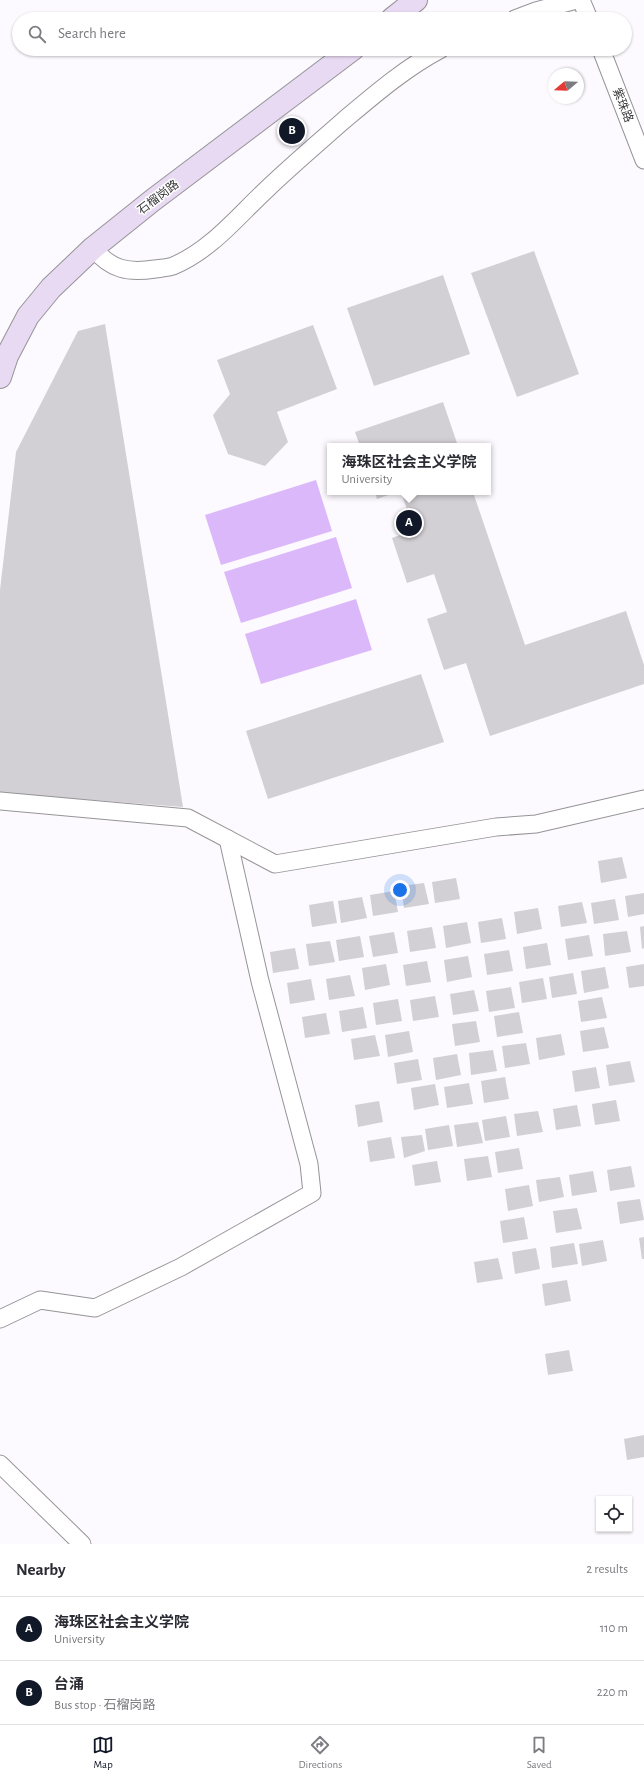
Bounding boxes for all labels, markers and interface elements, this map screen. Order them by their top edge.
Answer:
search box [12,12,632,56]
icon: search [26,23,48,45]
text: Search here [58,26,126,41]
north arrow [548,68,584,104]
street label: 紫珠路 [611,86,636,124]
pin: B [279,116,305,146]
street label: 石榴岗路 [135,177,181,216]
popup [327,443,491,495]
text: 海珠区社会主义学院 [341,455,477,470]
text: University [341,473,392,486]
pin: A [396,508,422,538]
your location [390,880,410,900]
map controls [596,1496,632,1532]
button: locate [596,1496,632,1532]
text: Nearby [16,1561,66,1578]
text: 2 results [586,1563,628,1576]
text: 海珠区社会主义学院 [54,1615,189,1630]
text: A [25,1622,33,1635]
text: 110 m [600,1622,628,1635]
text: University [54,1633,105,1646]
text: 台涌 [54,1677,84,1692]
text: B [25,1686,33,1699]
text: 220 m [597,1686,628,1699]
text: Bus stop · 石榴岗路 [54,1699,156,1712]
tab: Map [92,1734,114,1771]
tab: Directions [298,1734,342,1771]
tab: Saved [527,1734,552,1771]

